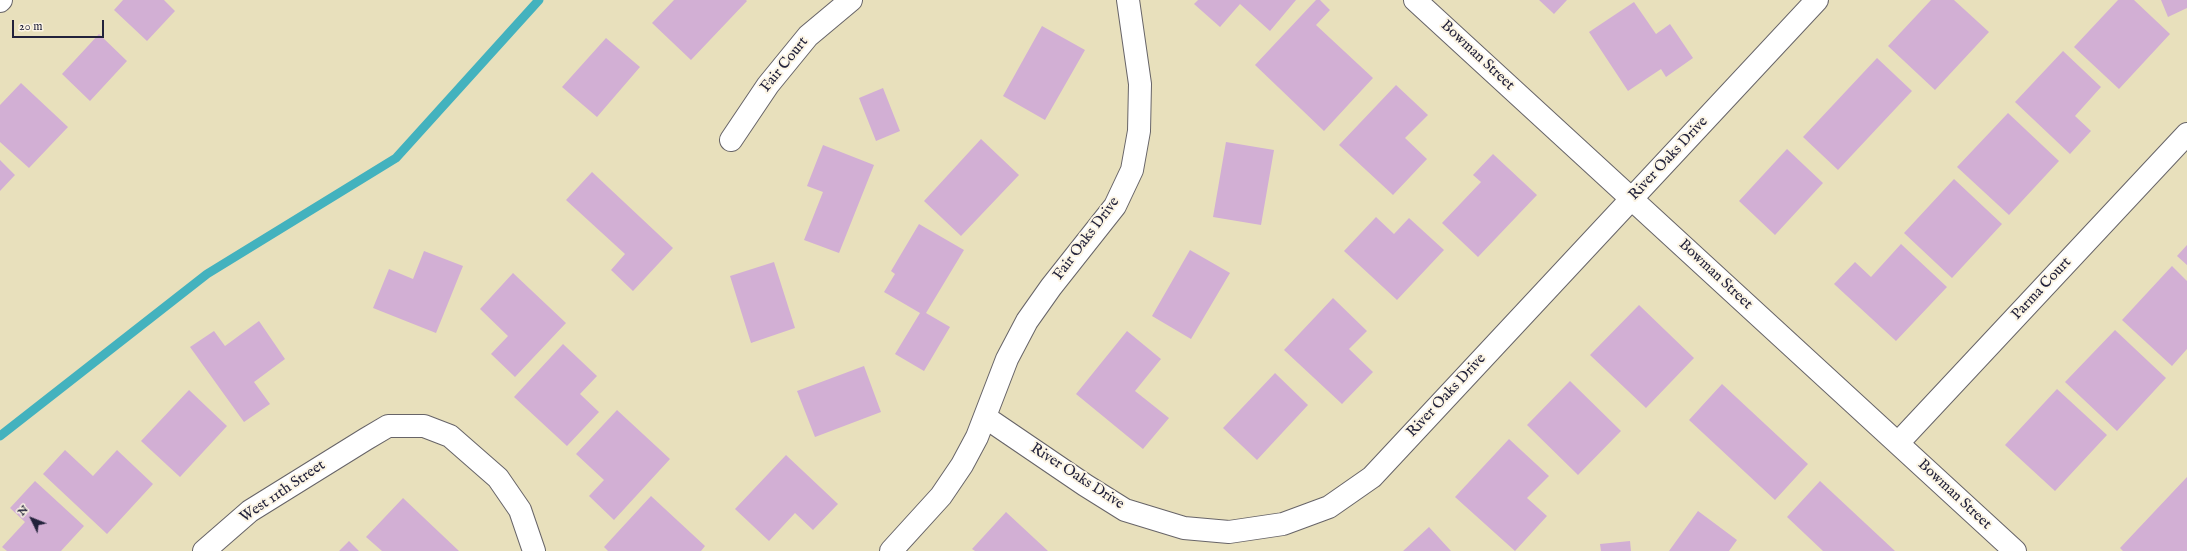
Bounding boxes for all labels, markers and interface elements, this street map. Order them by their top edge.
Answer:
scale bar [14,12,106,38]
street label: Bowman Street [1436,17,1518,95]
text: 20 m [19,19,42,34]
street label: Fair Court [757,34,813,96]
street label: River Oaks Drive [1626,113,1712,205]
street label: Fair Oaks Drive [1050,194,1124,284]
street label: Bowman Street [1674,236,1756,314]
street label: Parma Court [2008,254,2076,324]
street label: River Oaks Drive [1404,350,1490,442]
street label: River Oaks Drive [1027,440,1127,514]
street label: Bowman Street [1913,456,1995,534]
street label: West 11th Street [237,457,329,527]
north arrow [12,499,52,539]
text: N [15,503,32,519]

